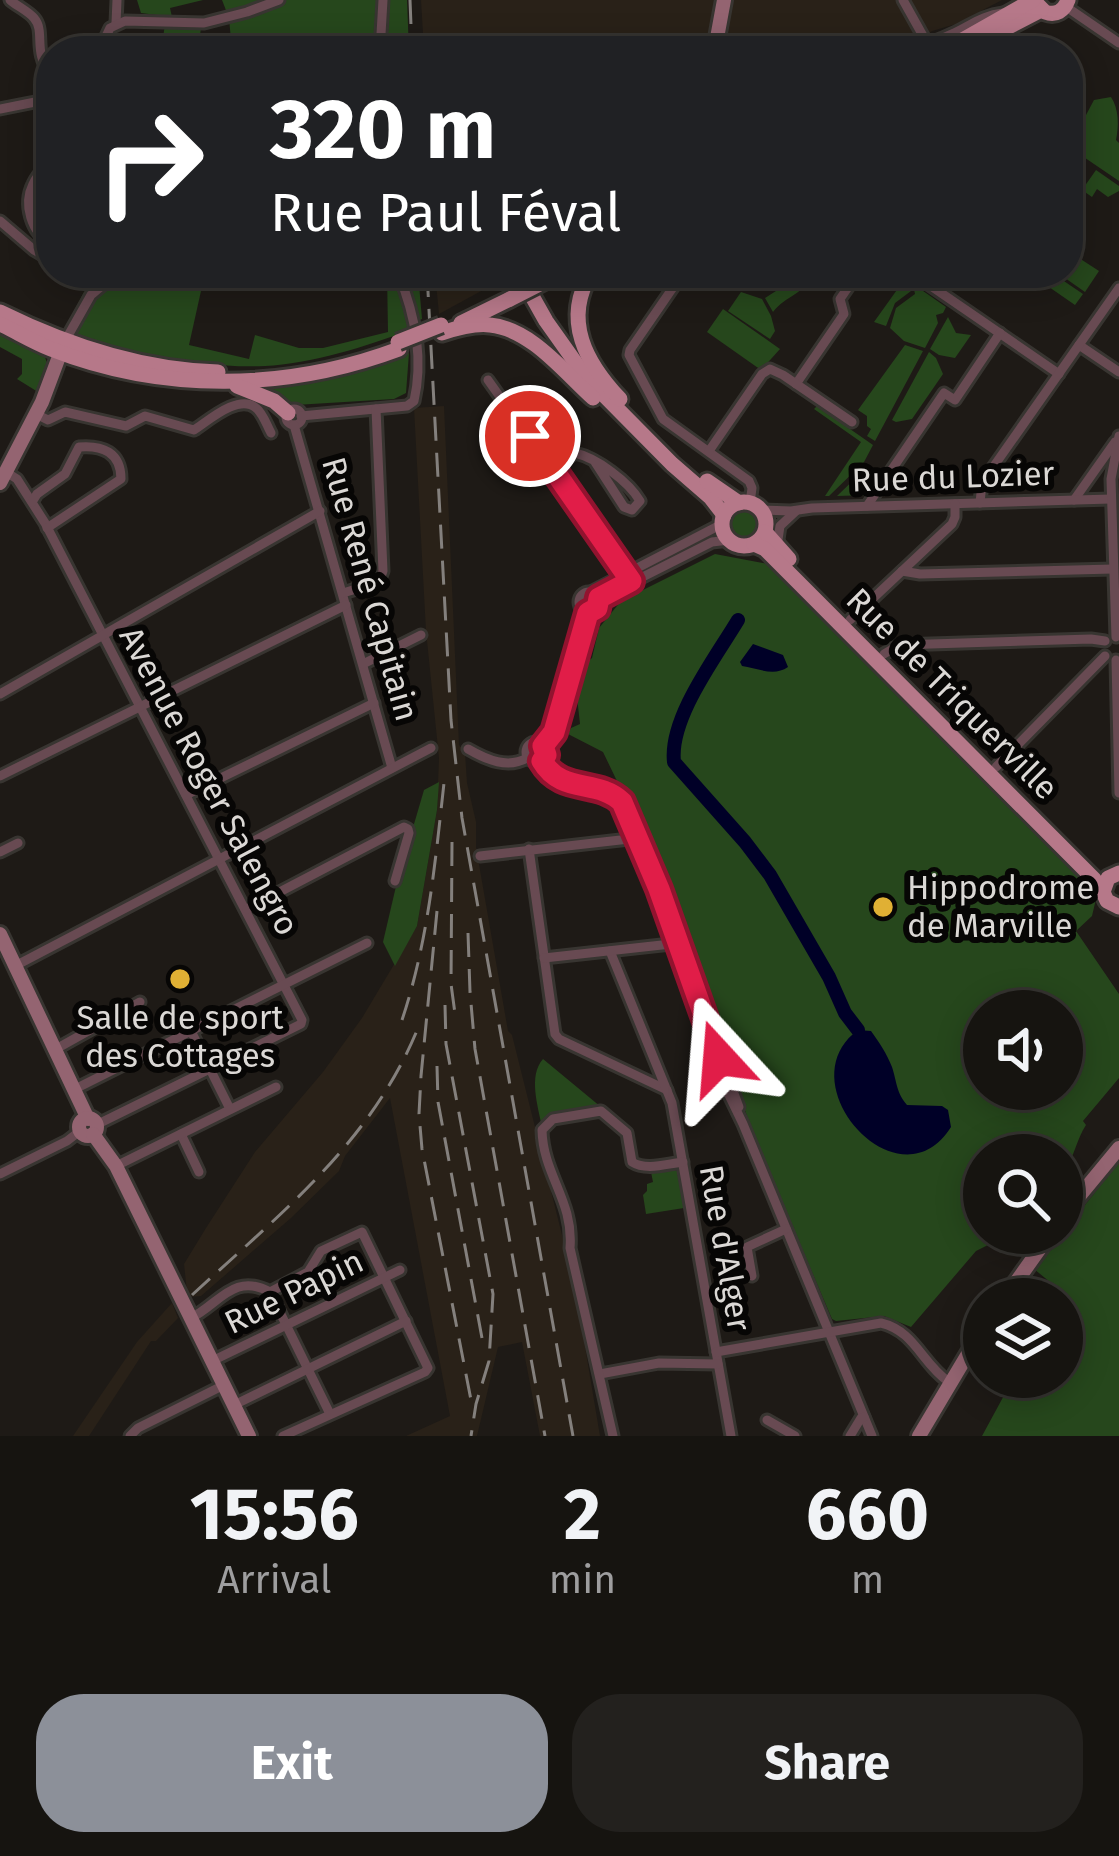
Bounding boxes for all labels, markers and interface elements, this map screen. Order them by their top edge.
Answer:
text: 320 m [270,79,496,180]
icon: right [72,84,228,240]
text: Rue Paul Féval [270,181,621,245]
pin [479,385,581,487]
icon: arrive [497,403,563,469]
street label: Rue René Capitain [313,452,427,726]
street label: Rue du Lozier [851,453,1055,501]
street label: Rue de Triquerville [838,580,1066,808]
street label: Avenue Roger Salengro [111,620,307,942]
place label: Hippodrome de Marville [907,868,1094,946]
marker: Hippodrome de Marville [870,894,896,920]
marker: Salle de sport des Cottages [167,966,193,992]
map controls [963,990,1083,1398]
button: sound [963,990,1083,1110]
position arrow [656,995,782,1121]
place label: Salle de sport des Cottages [77,998,284,1076]
button: search [963,1134,1083,1254]
street label: Rue d'Alger [691,1162,759,1334]
street label: Rue Papin [218,1241,370,1343]
button: layers [963,1278,1083,1398]
text: 15:56 [190,1472,359,1558]
text: 2 [564,1472,601,1558]
text: 660 [806,1472,929,1558]
text: Arrival [217,1557,332,1603]
text: min [549,1557,616,1603]
text: m [851,1557,884,1603]
button: Exit [36,1694,548,1832]
button: Share [572,1694,1083,1832]

